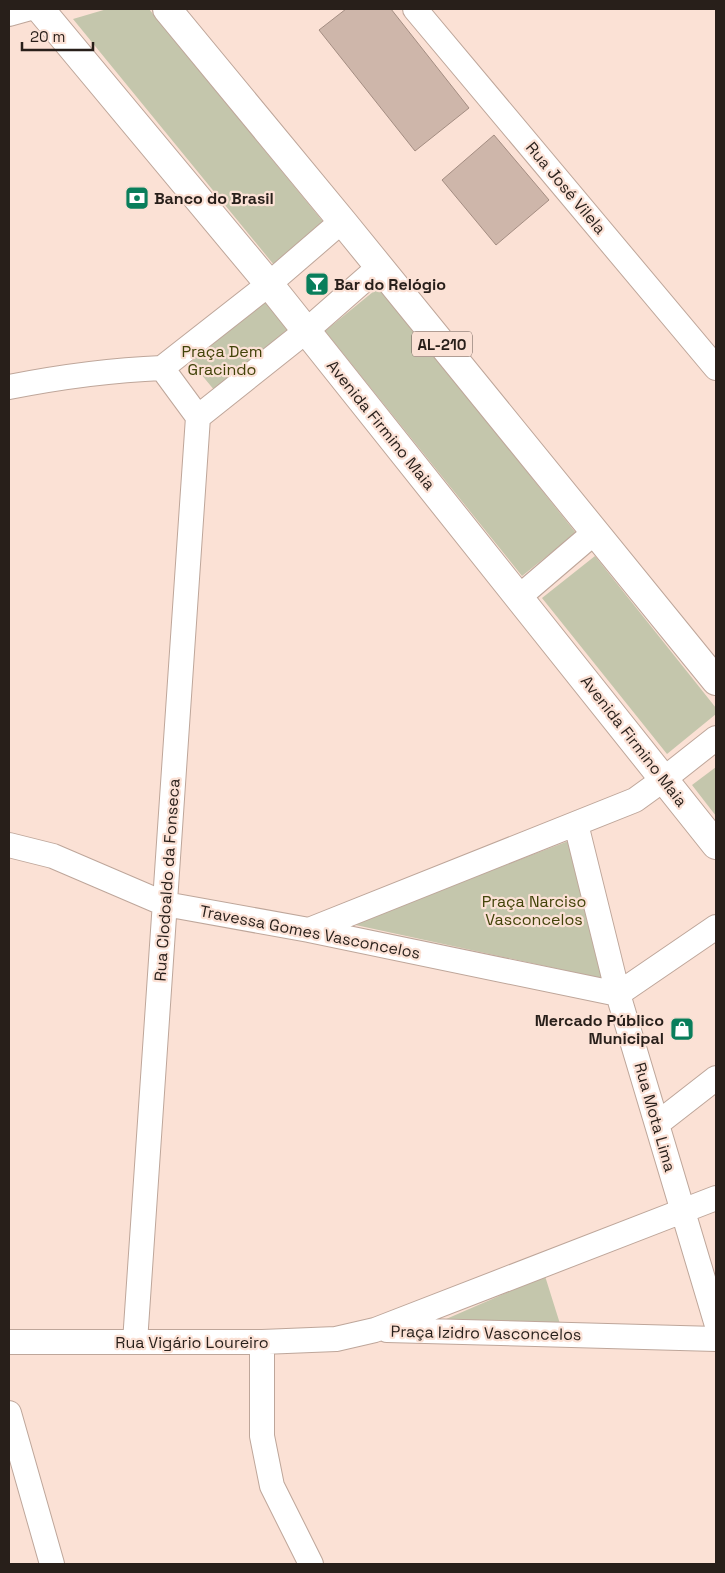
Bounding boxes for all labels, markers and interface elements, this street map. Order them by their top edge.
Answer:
scale bar [22,20,94,52]
text: 20 m [30,27,65,46]
street label: Rua José Vilela [521,137,611,239]
bank icon: Banco do Brasil [124,185,150,211]
place label: Banco do Brasil [154,188,274,209]
bar icon: Bar do Relógio [304,271,330,297]
place label: Bar do Relógio [334,274,446,295]
road number: AL-210 [412,332,472,356]
park label: Praça Dem Gracindo [181,341,263,380]
street label: Avenida Firmino Maia [322,356,440,494]
street label: Avenida Firmino Maia [576,671,692,811]
street label: Rua Clodoaldo da Fonseca [149,778,185,982]
park label: Praça Narciso Vasconcelos [482,891,586,930]
street label: Travessa Gomes Vasconcelos [198,900,422,964]
place label: Mercado Público Municipal [535,1010,664,1049]
shop icon: Mercado Público Municipal [669,1016,695,1042]
street label: Rua Mota Lima [629,1060,681,1174]
street label: Praça Izidro Vasconcelos [390,1321,582,1345]
street label: Rua Vigário Loureiro [115,1332,269,1353]

